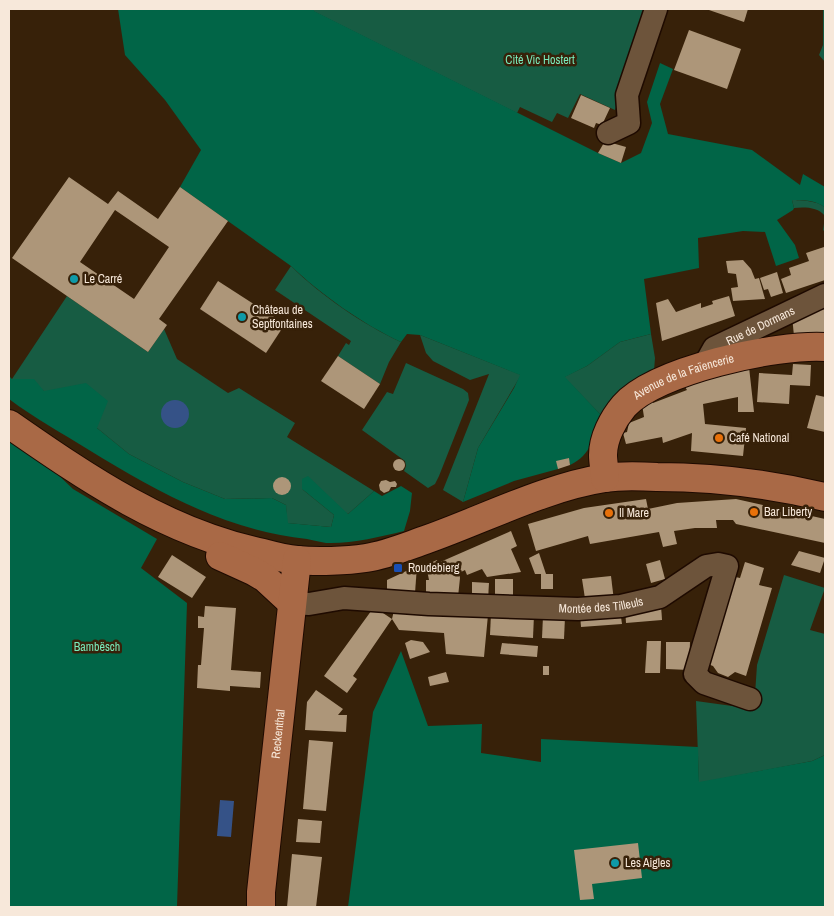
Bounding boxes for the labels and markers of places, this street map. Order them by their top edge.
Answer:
place label: Le Carré [84,271,122,287]
marker: Le Carré [68,273,80,285]
place label: Château de Septfontaines [252,302,313,332]
marker: Château de Septfontaines [236,311,248,323]
place label: Café National [729,430,789,446]
marker: Café National [713,432,725,444]
place label: Bar Liberty [764,504,812,520]
place label: Il Mare [619,505,649,521]
marker: Bar Liberty [748,506,760,518]
marker: Il Mare [603,507,615,519]
place label: Roudebierg [408,560,460,576]
marker: Roudebierg [392,562,404,574]
place label: Les Aigles [625,855,670,871]
marker: Les Aigles [609,857,621,869]

